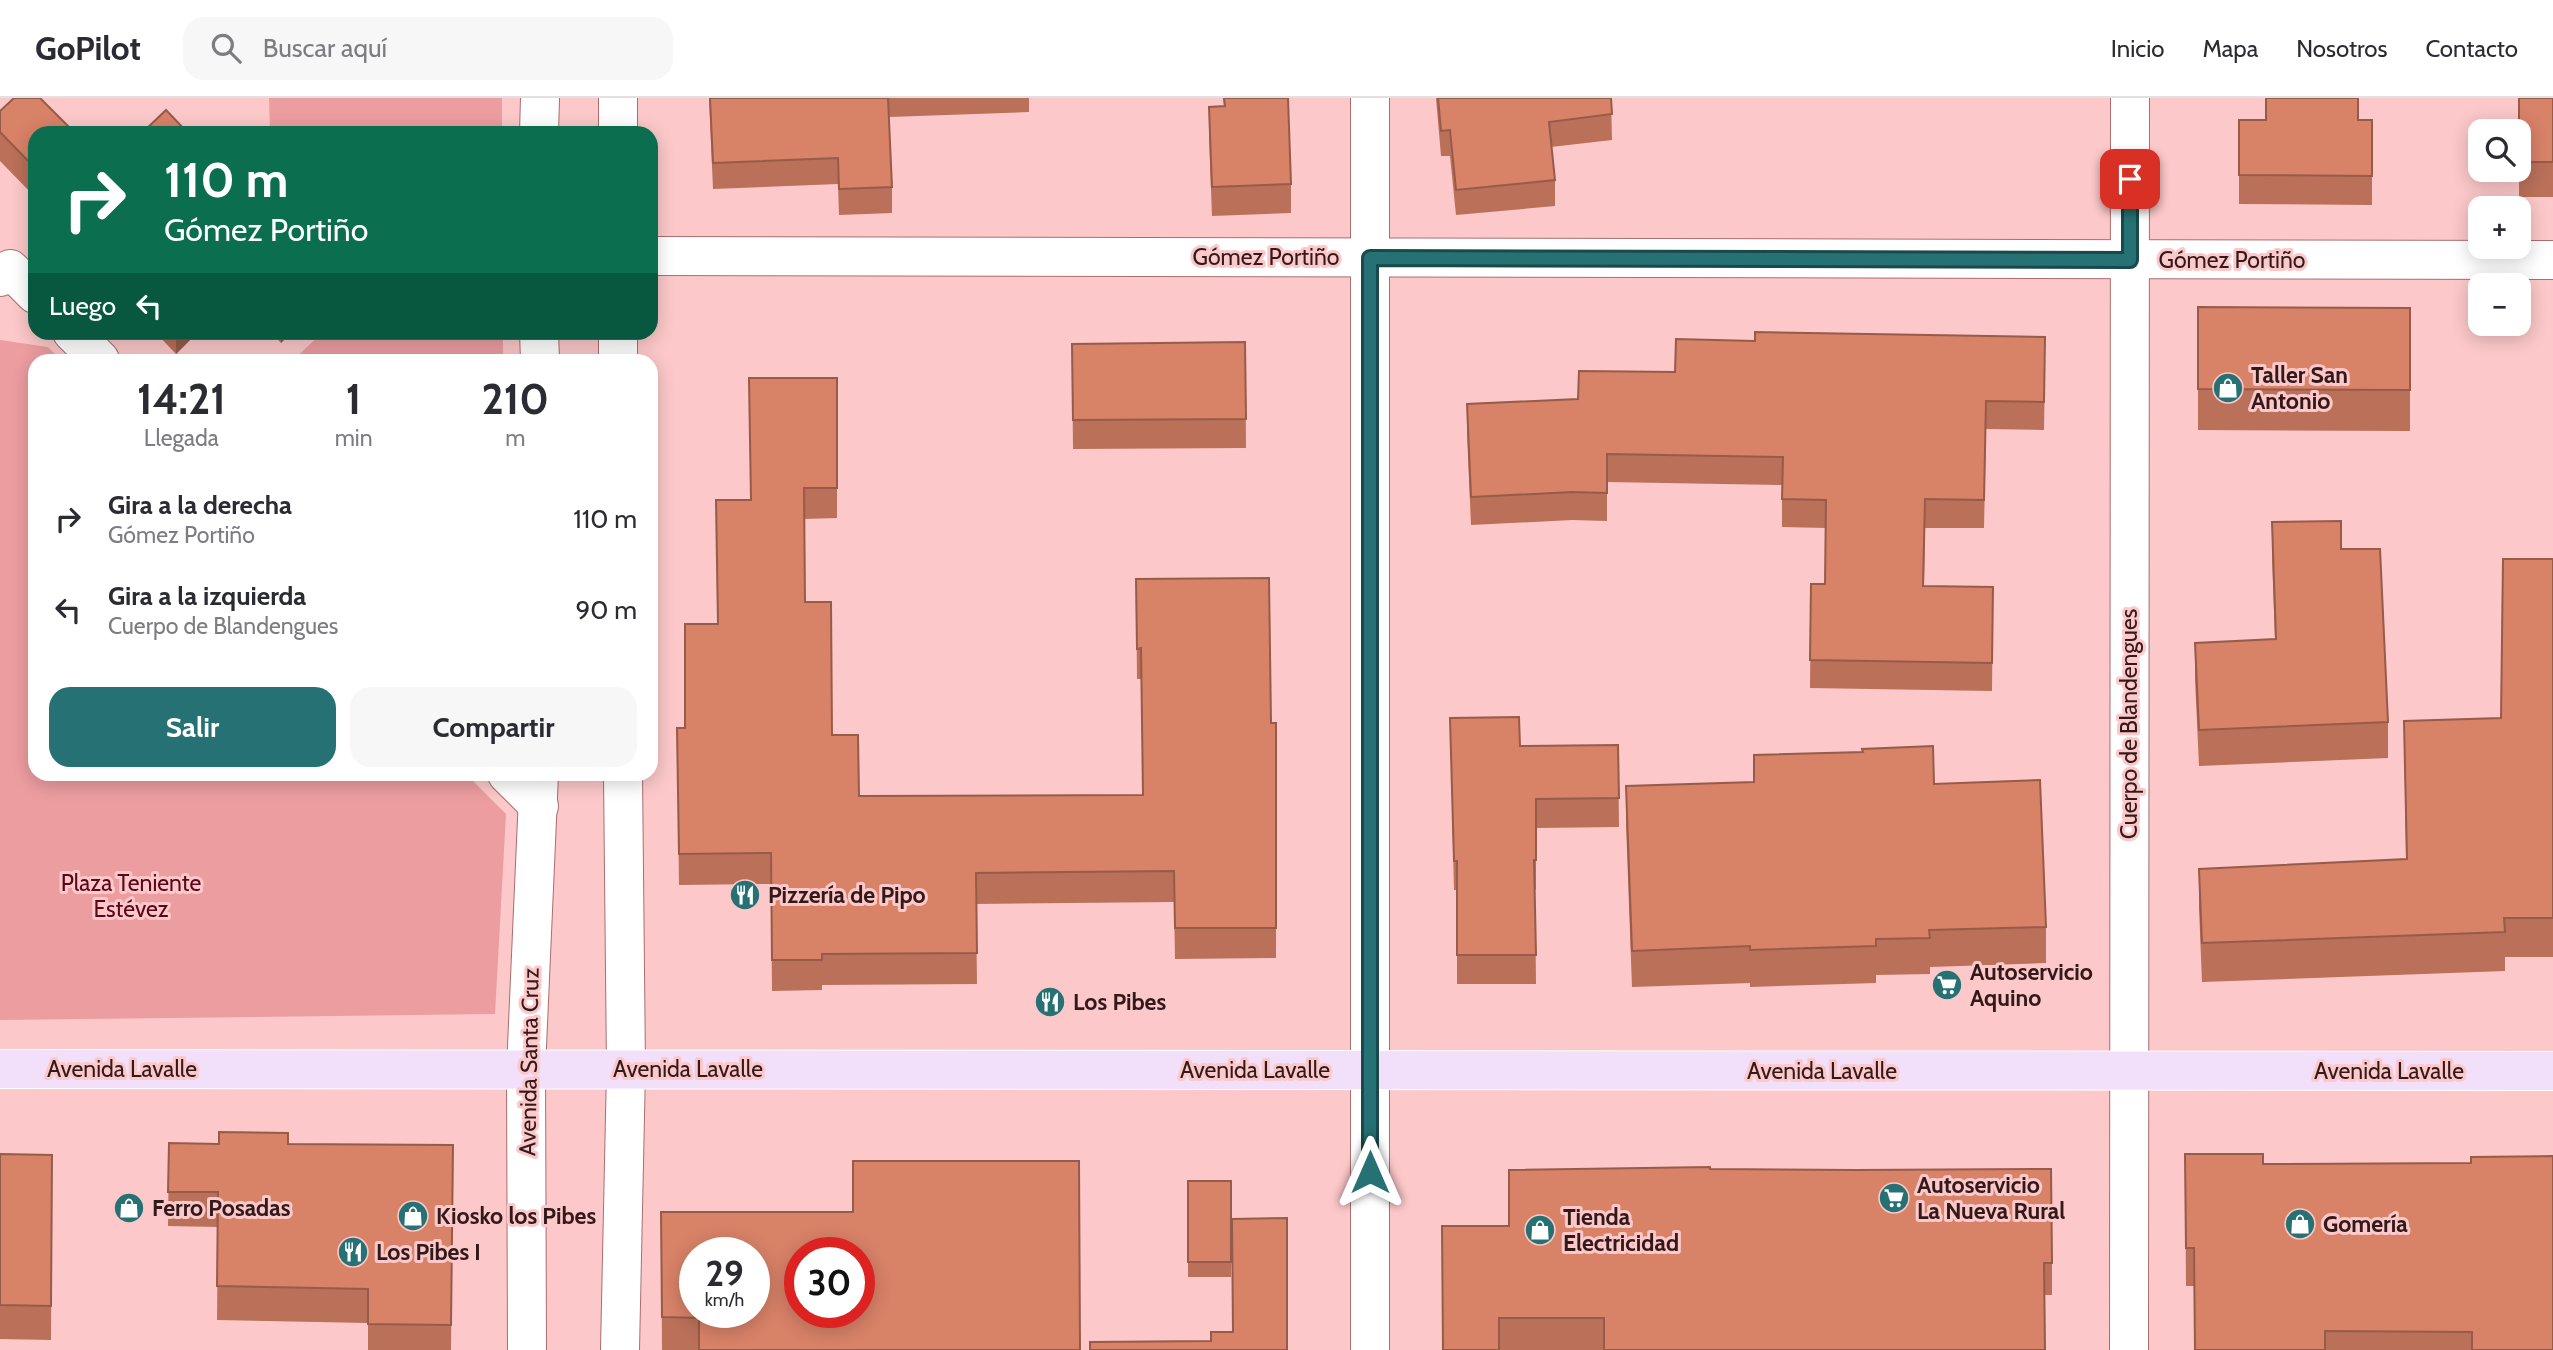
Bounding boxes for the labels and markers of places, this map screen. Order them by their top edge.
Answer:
pin [2100,149,2160,209]
place label: Taller San Antonio [2251,361,2348,415]
shop icon: Taller San Antonio [2211,371,2245,405]
restaurant icon: Pizzería de Pipo [728,878,762,912]
place label: Pizzería de Pipo [768,881,926,909]
place label: Autoservicio Aquino [1970,958,2093,1012]
supermarket icon: Autoservicio Aquino [1930,968,1964,1002]
restaurant icon: Los Pibes [1033,985,1067,1019]
place label: Los Pibes [1073,988,1166,1016]
place label: Autoservicio La Nueva Rural [1917,1171,2065,1225]
supermarket icon: Autoservicio La Nueva Rural [1877,1181,1911,1215]
shop icon: Ferro Posadas [112,1191,146,1225]
place label: Ferro Posadas [152,1194,291,1222]
shop icon: Kiosko los Pibes [396,1199,430,1233]
place label: Kiosko los Pibes [436,1202,596,1230]
place label: Tienda Electricidad [1563,1203,1679,1257]
shop icon: Gomería [2283,1207,2317,1241]
place label: Gomería [2323,1210,2408,1238]
shop icon: Tienda Electricidad [1523,1213,1557,1247]
restaurant icon: Los Pibes I [336,1235,370,1269]
place label: Los Pibes I [376,1238,481,1266]

